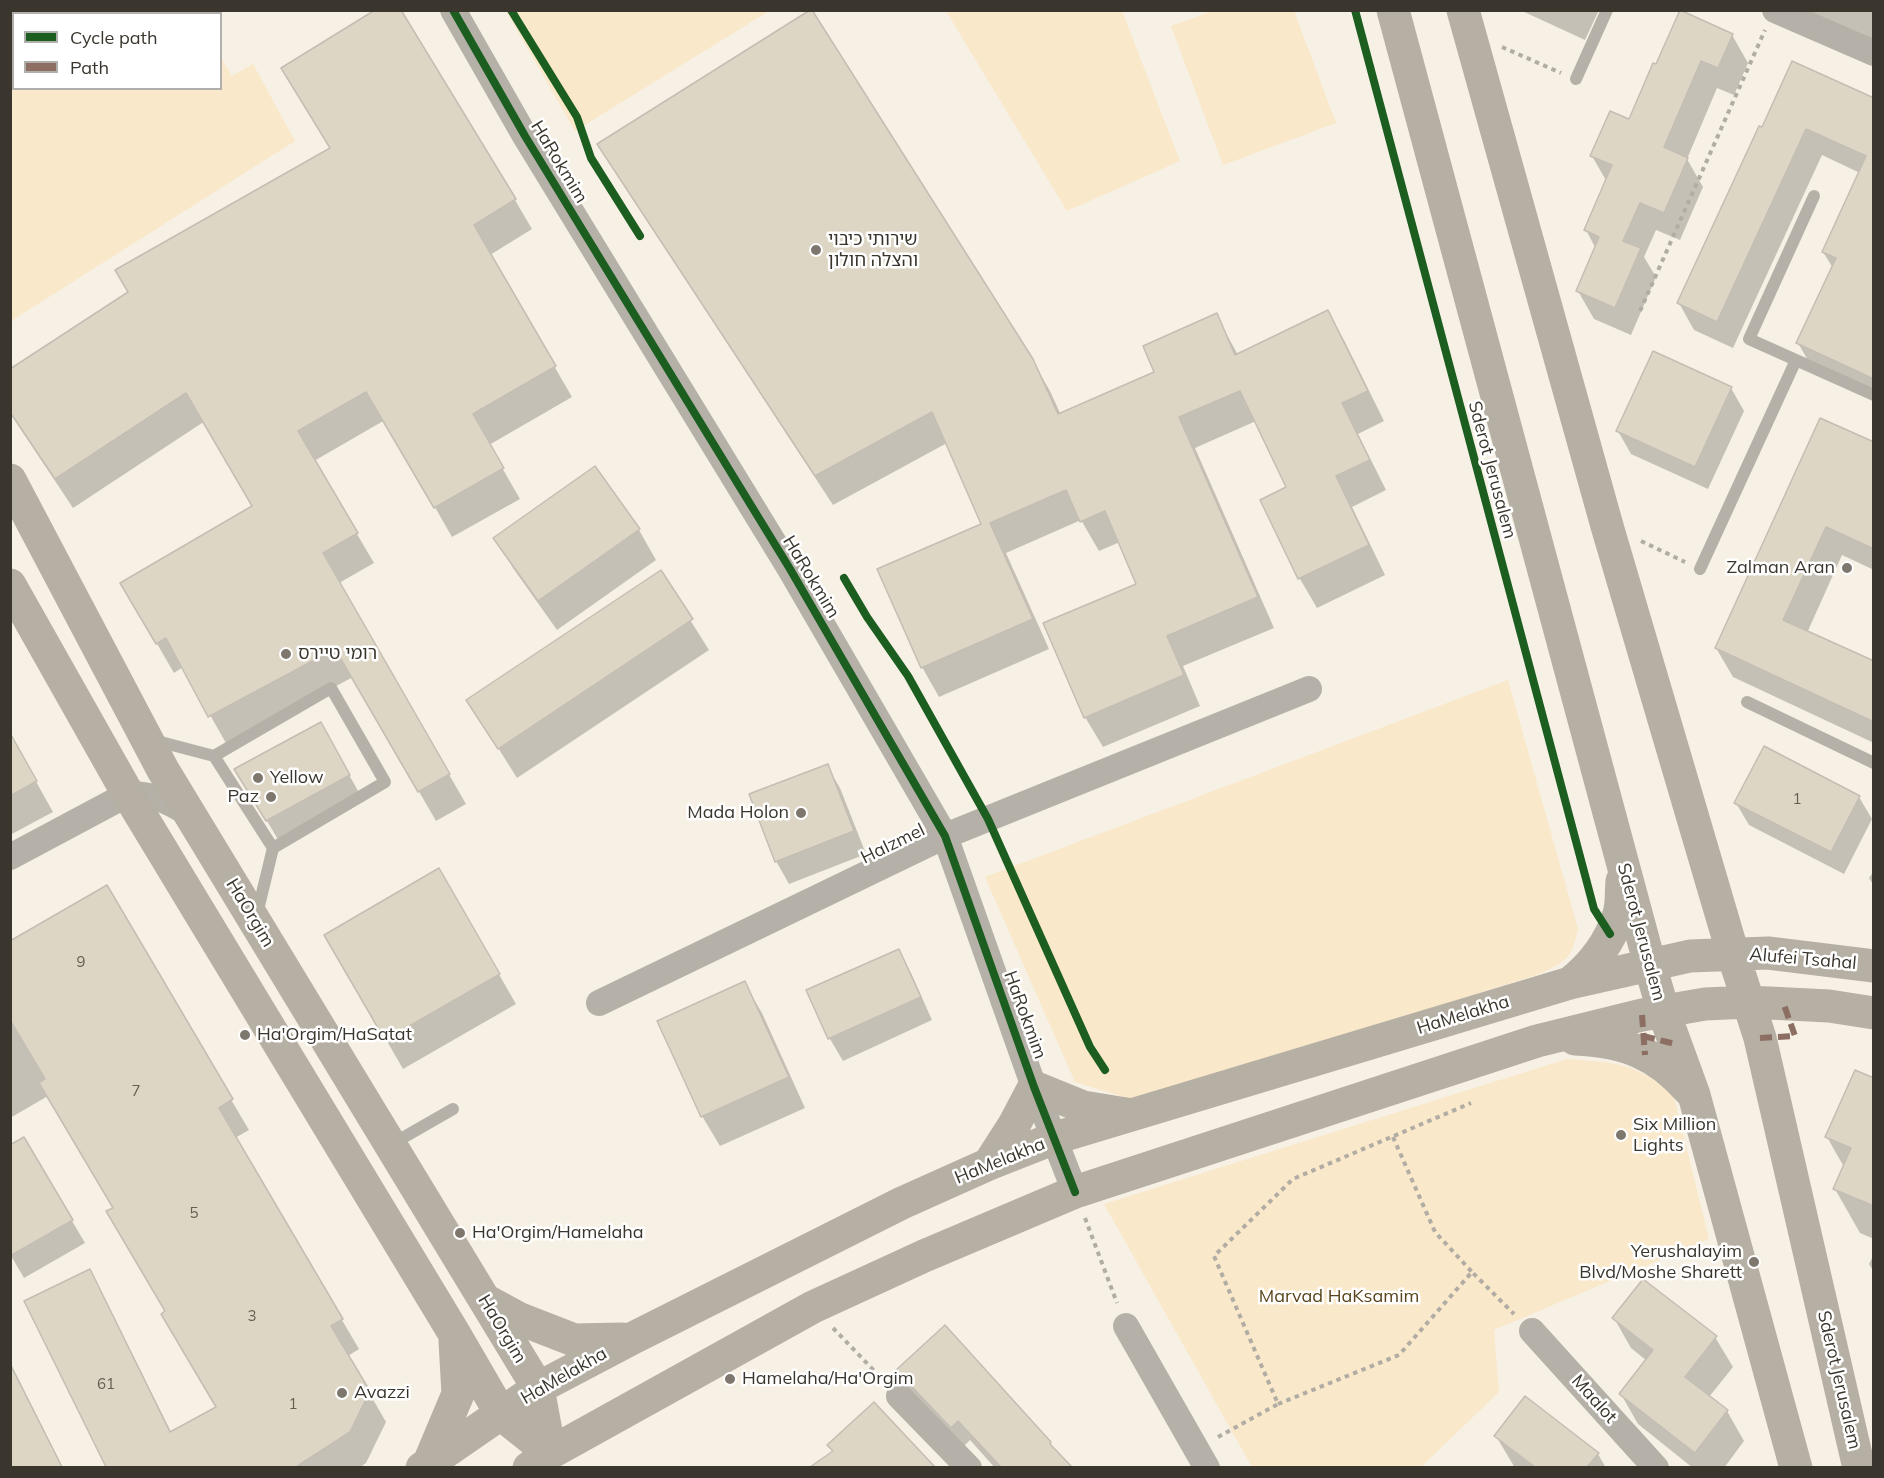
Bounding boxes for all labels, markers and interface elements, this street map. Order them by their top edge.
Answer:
legend [12,12,222,90]
text: Cycle path [70,26,157,49]
text: Path [70,56,109,79]
street label: HaRokmim [526,117,592,207]
place label: שירותי כיבוי והצלה חולון [828,229,918,272]
marker: שירותי כיבוי והצלה חולון [809,243,823,257]
street label: Sderot Jerusalem [1463,399,1521,541]
street label: HaRokmim [778,532,844,622]
place label: Zalman Aran [1726,557,1835,579]
marker: Zalman Aran [1840,561,1854,575]
place label: רומי טיירס [298,643,377,665]
marker: רומי טיירס [279,647,293,661]
place label: Yellow [270,767,324,789]
marker: Yellow [251,771,265,785]
place label: Paz [228,786,259,808]
marker: Paz [264,790,278,804]
house number: 1 [1793,790,1801,808]
place label: Mada Holon [687,802,789,824]
marker: Mada Holon [794,806,808,820]
street label: HaIzmel [857,819,929,869]
street label: Sderot Jerusalem [1612,861,1670,1003]
street label: HaOrgim [221,875,279,951]
street label: Alufei Tsahal [1749,944,1857,974]
house number: 9 [77,953,85,971]
street label: HaRokmim [999,968,1051,1062]
street label: HaMelakha [1414,991,1512,1039]
place label: Ha'Orgim/HaSatat [257,1024,412,1046]
marker: Ha'Orgim/HaSatat [238,1028,252,1042]
house number: 7 [132,1082,140,1100]
place label: Six Million Lights [1633,1114,1716,1156]
marker: Six Million Lights [1614,1128,1628,1142]
street label: HaMelakha [952,1133,1048,1189]
house number: 5 [190,1204,198,1222]
place label: Ha'Orgim/Hamelaha [472,1222,644,1244]
marker: Ha'Orgim/Hamelaha [453,1226,467,1240]
place label: Yerushalayim Blvd/Moshe Sharett [1579,1241,1742,1284]
marker: Yerushalayim Blvd/Moshe Sharett [1747,1255,1761,1269]
park label: Marvad HaKsamim [1259,1286,1419,1308]
street label: HaOrgim [473,1291,531,1367]
house number: 3 [248,1307,256,1325]
street label: Sderot Jerusalem [1813,1309,1865,1451]
street label: HaMelakha [517,1343,611,1409]
place label: Hamelaha/Ha'Orgim [742,1368,914,1390]
street label: Maalot [1567,1370,1621,1428]
marker: Hamelaha/Ha'Orgim [723,1372,737,1386]
house number: 61 [97,1375,115,1393]
place label: Avazzi [354,1382,410,1404]
marker: Avazzi [335,1386,349,1400]
house number: 1 [289,1395,297,1413]

